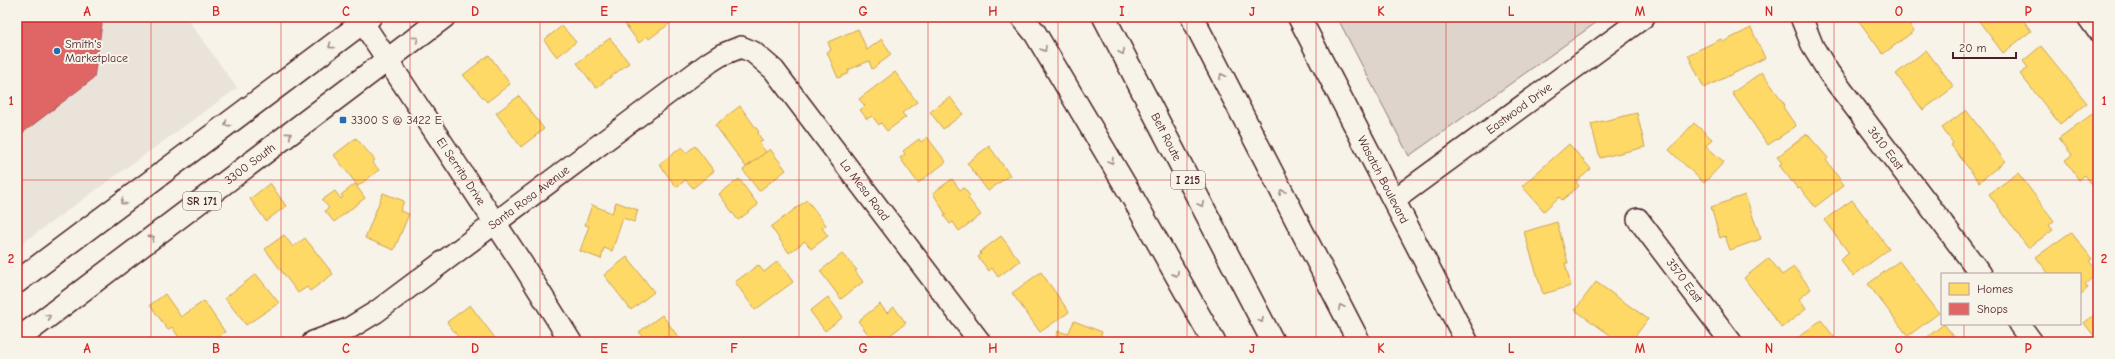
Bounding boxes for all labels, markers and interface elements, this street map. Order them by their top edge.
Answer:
text: A [83,4,91,19]
text: B [212,4,220,19]
text: C [342,4,350,19]
text: D [471,4,479,19]
text: E [600,4,608,19]
text: F [730,4,738,19]
text: G [858,4,868,19]
text: H [988,4,998,19]
text: I [1119,4,1125,19]
text: J [1249,4,1255,19]
text: K [1377,4,1385,19]
text: L [1508,4,1515,19]
text: M [1635,4,1646,19]
text: N [1765,4,1773,19]
text: O [1895,4,1903,19]
text: P [2024,4,2032,19]
scale bar [1953,34,2016,60]
place label: Smith's Marketplace [65,37,128,65]
one-way arrow [412,37,419,44]
one-way arrow [329,41,336,48]
text: 20 m [1959,41,1987,55]
one-way arrow [1040,45,1047,52]
marker: Smith's Marketplace [52,46,62,56]
one-way arrow [1117,47,1125,55]
one-way arrow [1220,73,1227,80]
street label: Eastwood Drive [1484,80,1555,137]
text: 1 [8,93,14,108]
text: 1 [2101,93,2107,108]
street label: Belt Route [1148,110,1185,163]
place label: 3300 S @ 3422 E [351,113,442,127]
marker: 3300 S @ 3422 E [338,115,348,125]
one-way arrow [225,119,232,126]
street label: 3610 East [1865,124,1907,173]
one-way arrow [285,133,292,140]
street label: Wasatch Boulevard [1355,133,1411,226]
street label: El Serrito Drive [434,135,489,208]
street label: 3300 South [222,140,278,187]
street label: La Mesa Road [837,157,893,223]
one-way arrow [1106,157,1114,164]
street label: Santa Rosa Avenue [485,163,572,233]
road number: I 215 [1171,171,1205,189]
one-way arrow [1279,188,1286,196]
road number: SR 171 [183,192,221,210]
one-way arrow [121,197,128,204]
one-way arrow [1197,200,1204,208]
one-way arrow [148,236,155,243]
text: 2 [8,251,14,266]
text: 2 [2101,251,2107,266]
street label: 3570 East [1663,256,1706,306]
one-way arrow [1171,269,1178,277]
legend [1941,273,2081,325]
text: Homes [1977,282,2013,296]
text: Shops [1977,302,2008,316]
one-way arrow [1338,304,1346,312]
one-way arrow [44,314,51,321]
one-way arrow [1256,316,1264,323]
text: A [83,341,91,356]
text: B [212,341,220,356]
text: C [342,341,350,356]
text: D [471,341,479,356]
text: E [600,341,608,356]
text: F [730,341,738,356]
text: G [858,341,868,356]
text: H [988,341,998,356]
text: I [1119,341,1125,356]
text: J [1249,341,1255,356]
text: K [1377,341,1385,356]
text: L [1508,341,1515,356]
text: M [1635,341,1646,356]
text: N [1765,341,1773,356]
text: O [1895,341,1903,356]
text: P [2024,341,2032,356]

